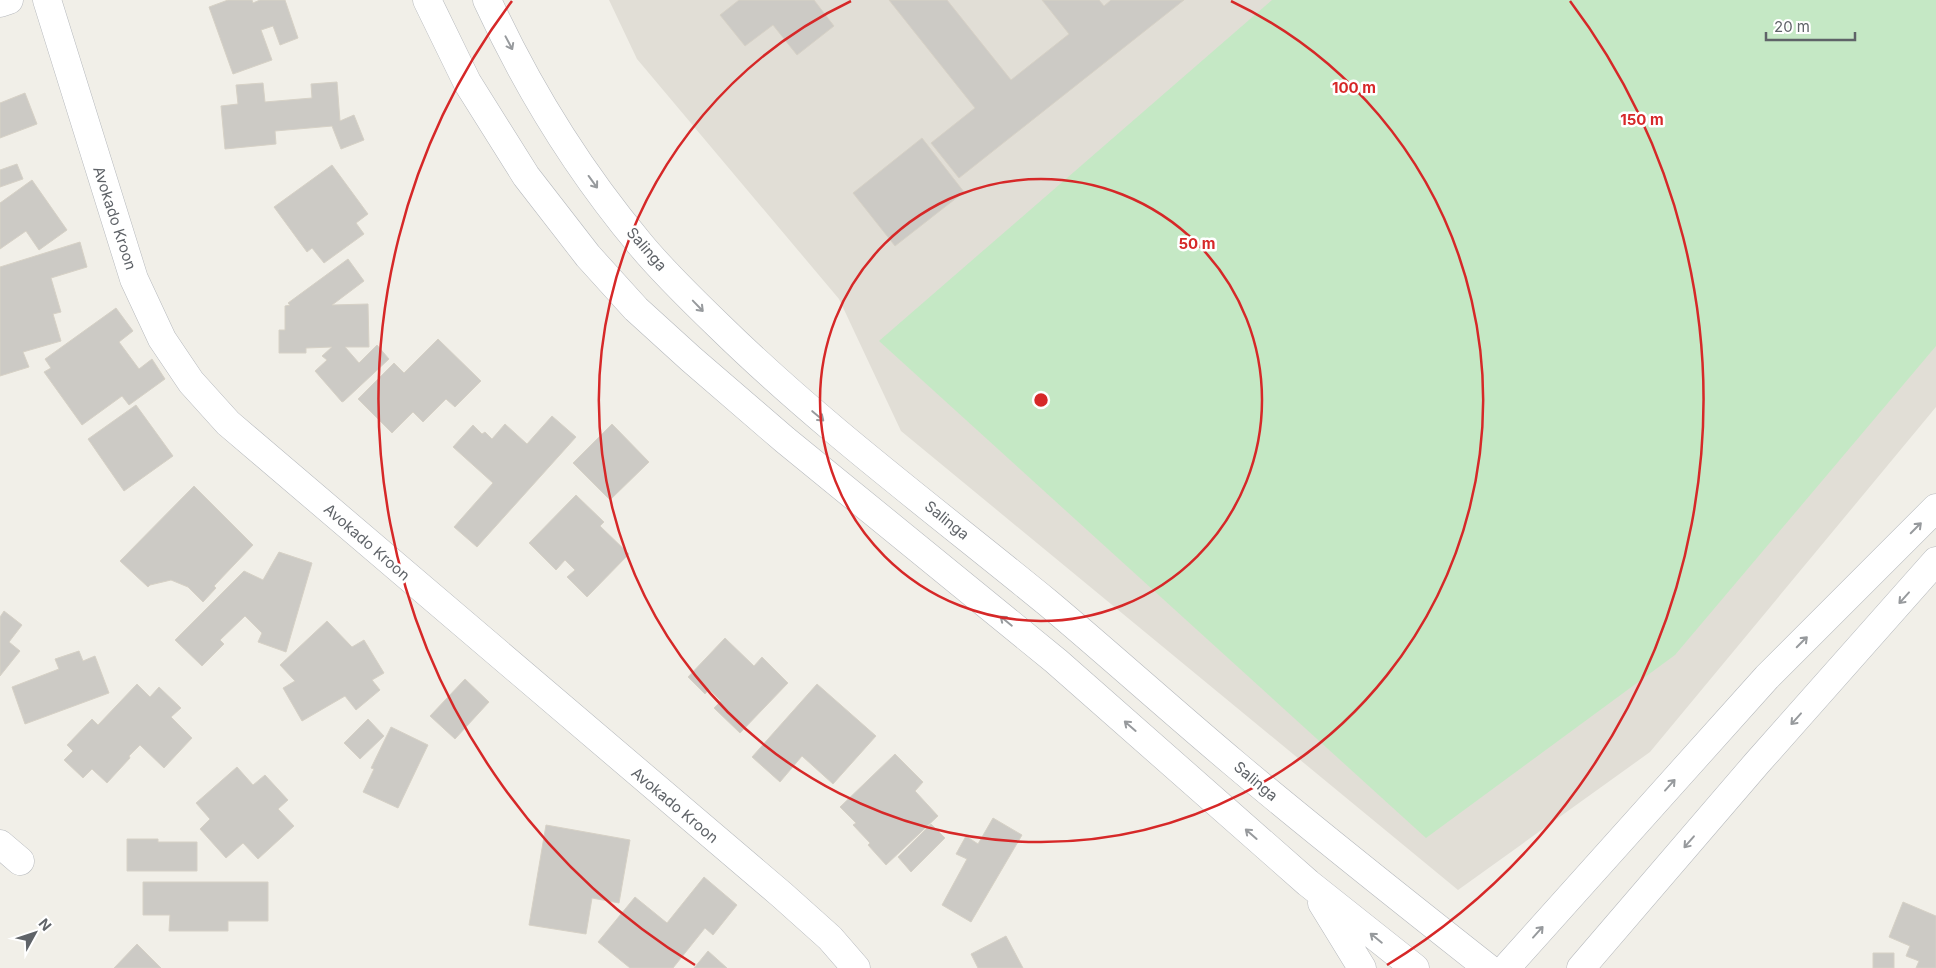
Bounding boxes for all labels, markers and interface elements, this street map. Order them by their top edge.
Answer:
scale bar [1766,10,1855,42]
text: 20 m [1774,17,1810,36]
one-way arrow [504,36,514,51]
text: 100 m [1332,78,1376,97]
text: 150 m [1620,110,1664,129]
street label: Avokado Kroon [89,164,141,272]
one-way arrow [587,175,598,188]
street label: Salinga [623,223,671,275]
text: 50 m [1179,234,1215,253]
one-way arrow [692,299,704,312]
centre of rings [1032,391,1050,409]
one-way arrow [811,410,824,421]
street label: Salinga [921,496,973,544]
street label: Avokado Kroon [320,499,414,585]
one-way arrow [1910,522,1922,534]
one-way arrow [1898,591,1909,604]
one-way arrow [1000,615,1013,626]
one-way arrow [1795,637,1807,649]
one-way arrow [1790,713,1802,726]
one-way arrow [1123,721,1136,732]
street label: Salinga [1230,757,1282,805]
street label: Avokado Kroon [628,763,722,847]
one-way arrow [1664,778,1676,791]
one-way arrow [1245,828,1258,840]
one-way arrow [1684,835,1695,848]
north arrow [10,908,60,958]
text: N [35,915,55,934]
one-way arrow [1533,925,1544,938]
one-way arrow [1370,933,1383,944]

